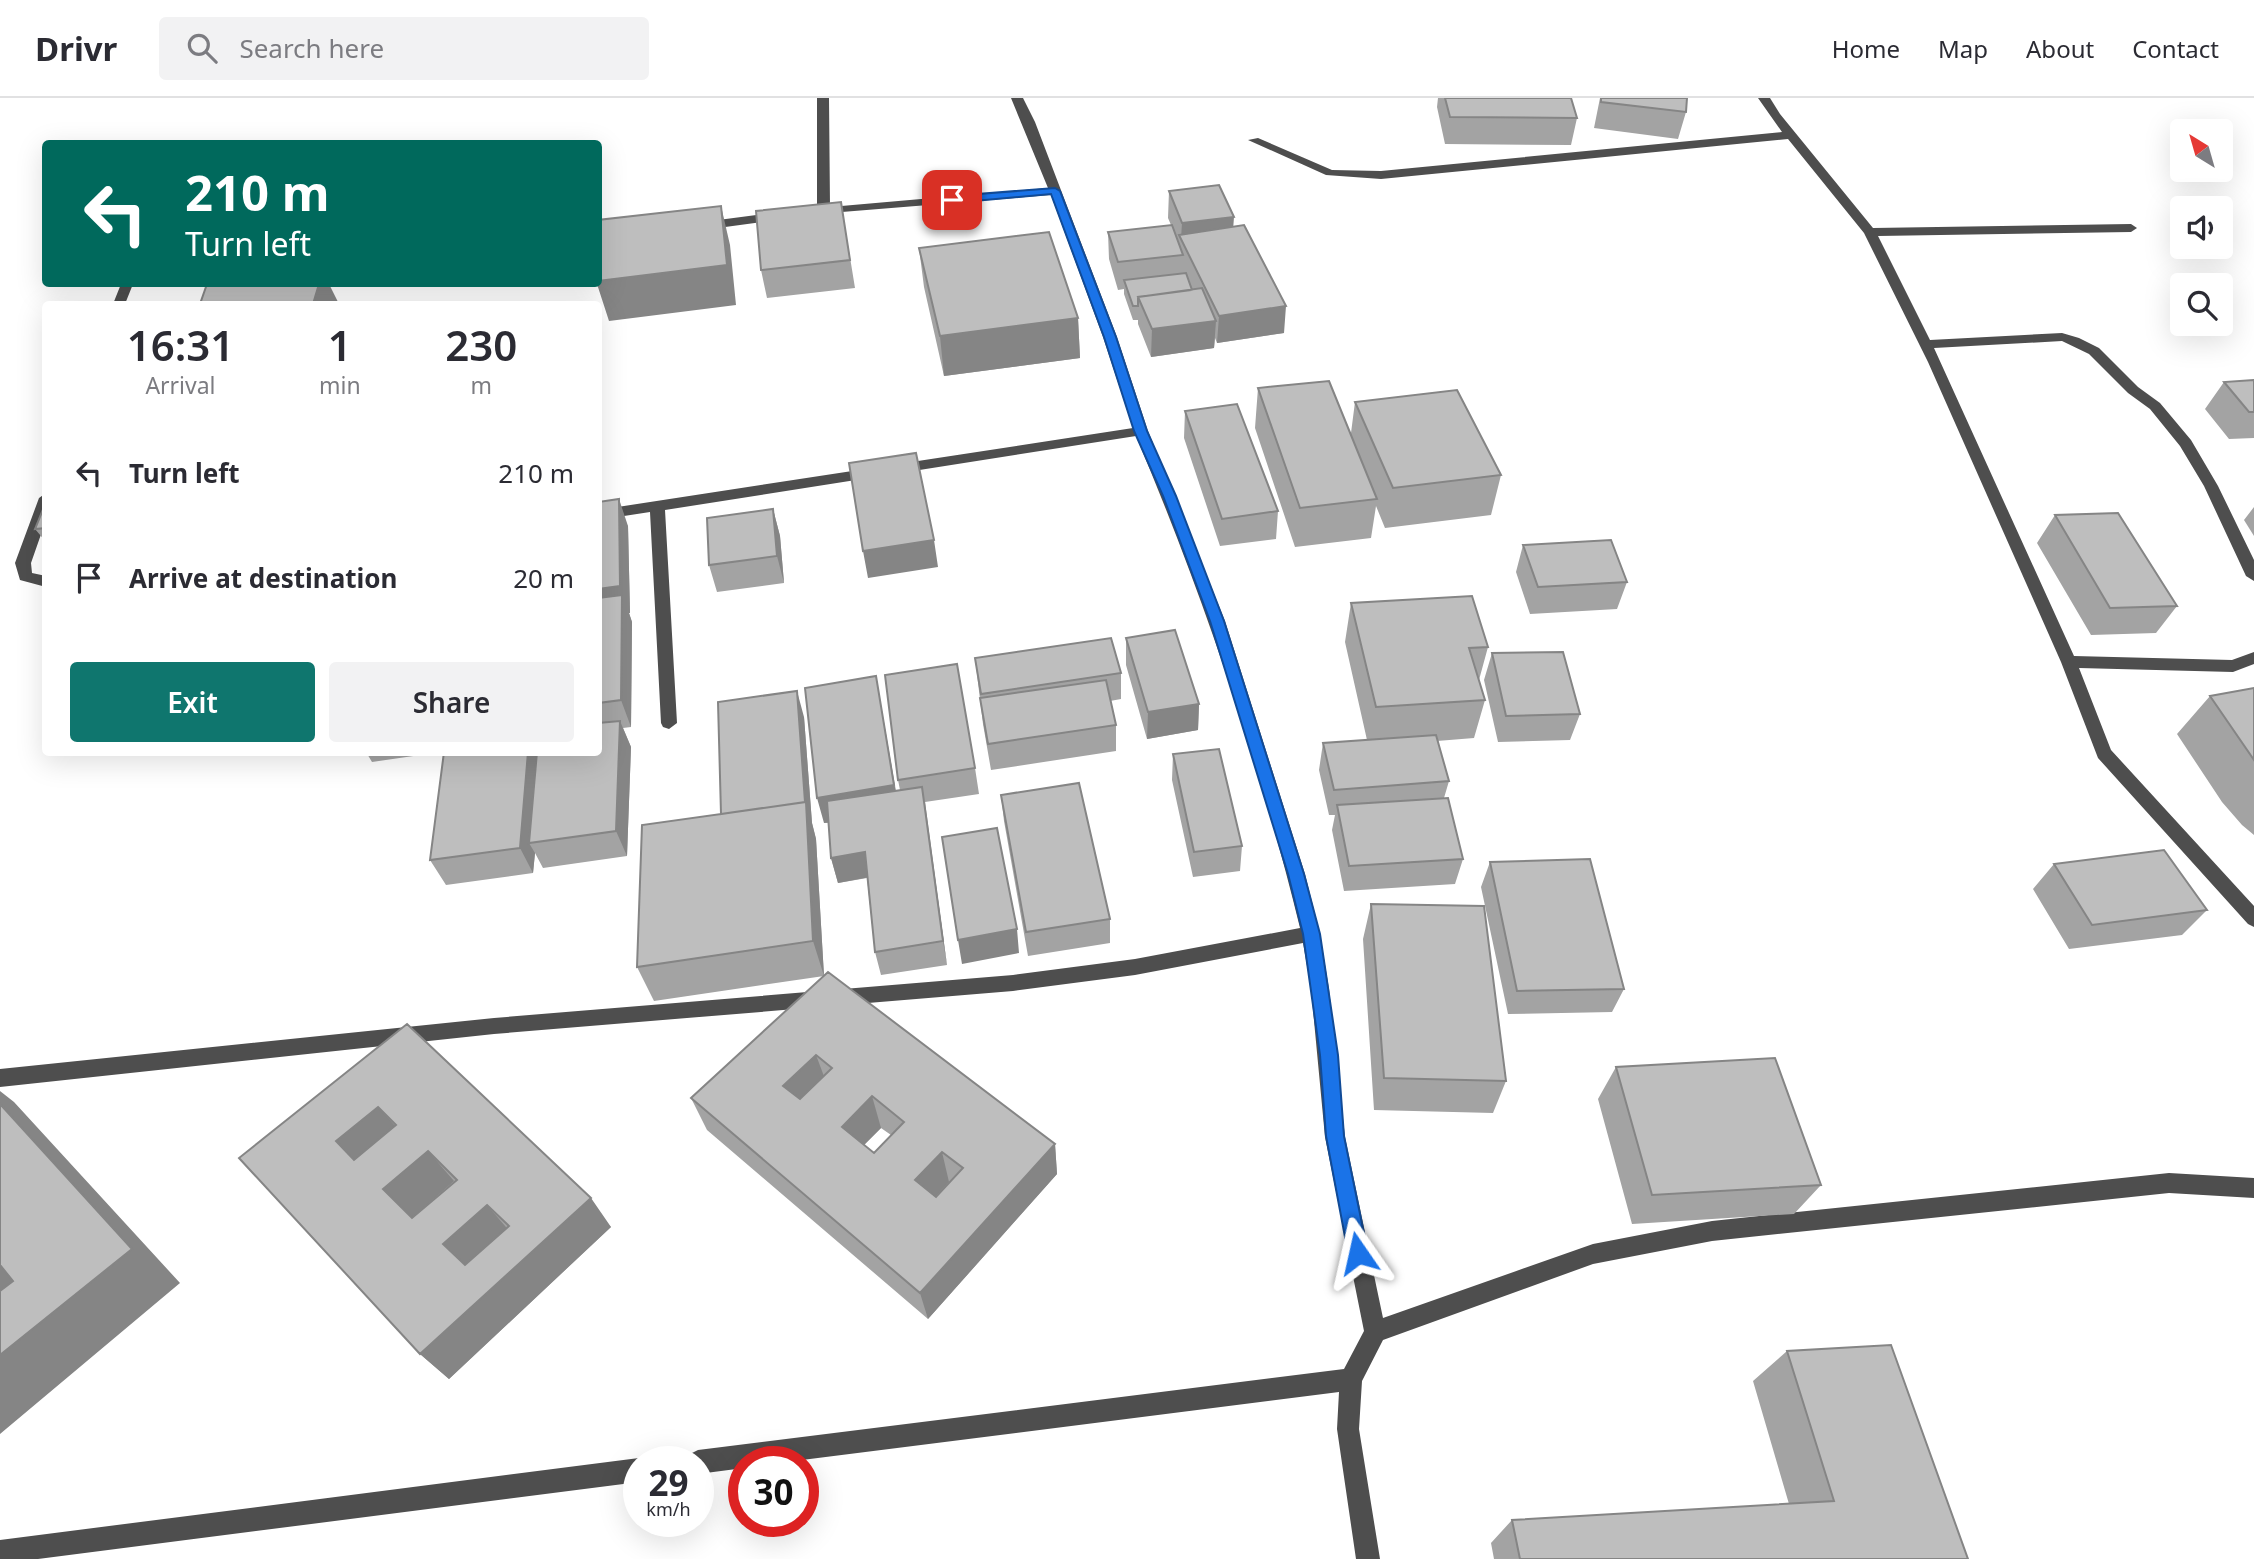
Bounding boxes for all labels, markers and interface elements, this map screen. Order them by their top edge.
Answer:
search box [159,17,649,80]
text: Drivr [35,26,117,71]
icon: search [183,29,221,67]
text: Search here [239,30,384,66]
text: Home [1832,32,1900,65]
text: Map [1938,32,1988,65]
text: About [2026,32,2094,65]
text: Contact [2132,32,2219,65]
north arrow [2170,119,2233,182]
map controls [2170,119,2233,336]
text: 210 m [185,159,330,225]
icon: left [70,168,161,259]
pin [922,170,982,230]
icon: arrive [933,181,971,219]
button: sound [2170,196,2233,259]
text: Turn left [185,222,311,265]
button: search [2170,273,2233,336]
text: 16:31 [127,316,234,373]
text: 1 [328,316,352,373]
text: 230 [445,316,517,373]
text: Arrival [145,369,216,401]
text: min [319,369,361,401]
text: m [471,369,492,401]
icon: left [70,454,108,492]
text: Turn left [129,455,240,491]
text: 210 m [498,455,574,491]
icon: arrive [70,559,108,597]
text: Arrive at destination [129,560,398,596]
text: 20 m [513,560,574,596]
button: Exit [70,662,315,742]
button: Share [329,662,574,742]
position arrow [1321,1216,1395,1290]
speed limit sign: 30 [728,1446,819,1537]
text: 29 [648,1459,689,1506]
text: km/h [646,1497,691,1521]

